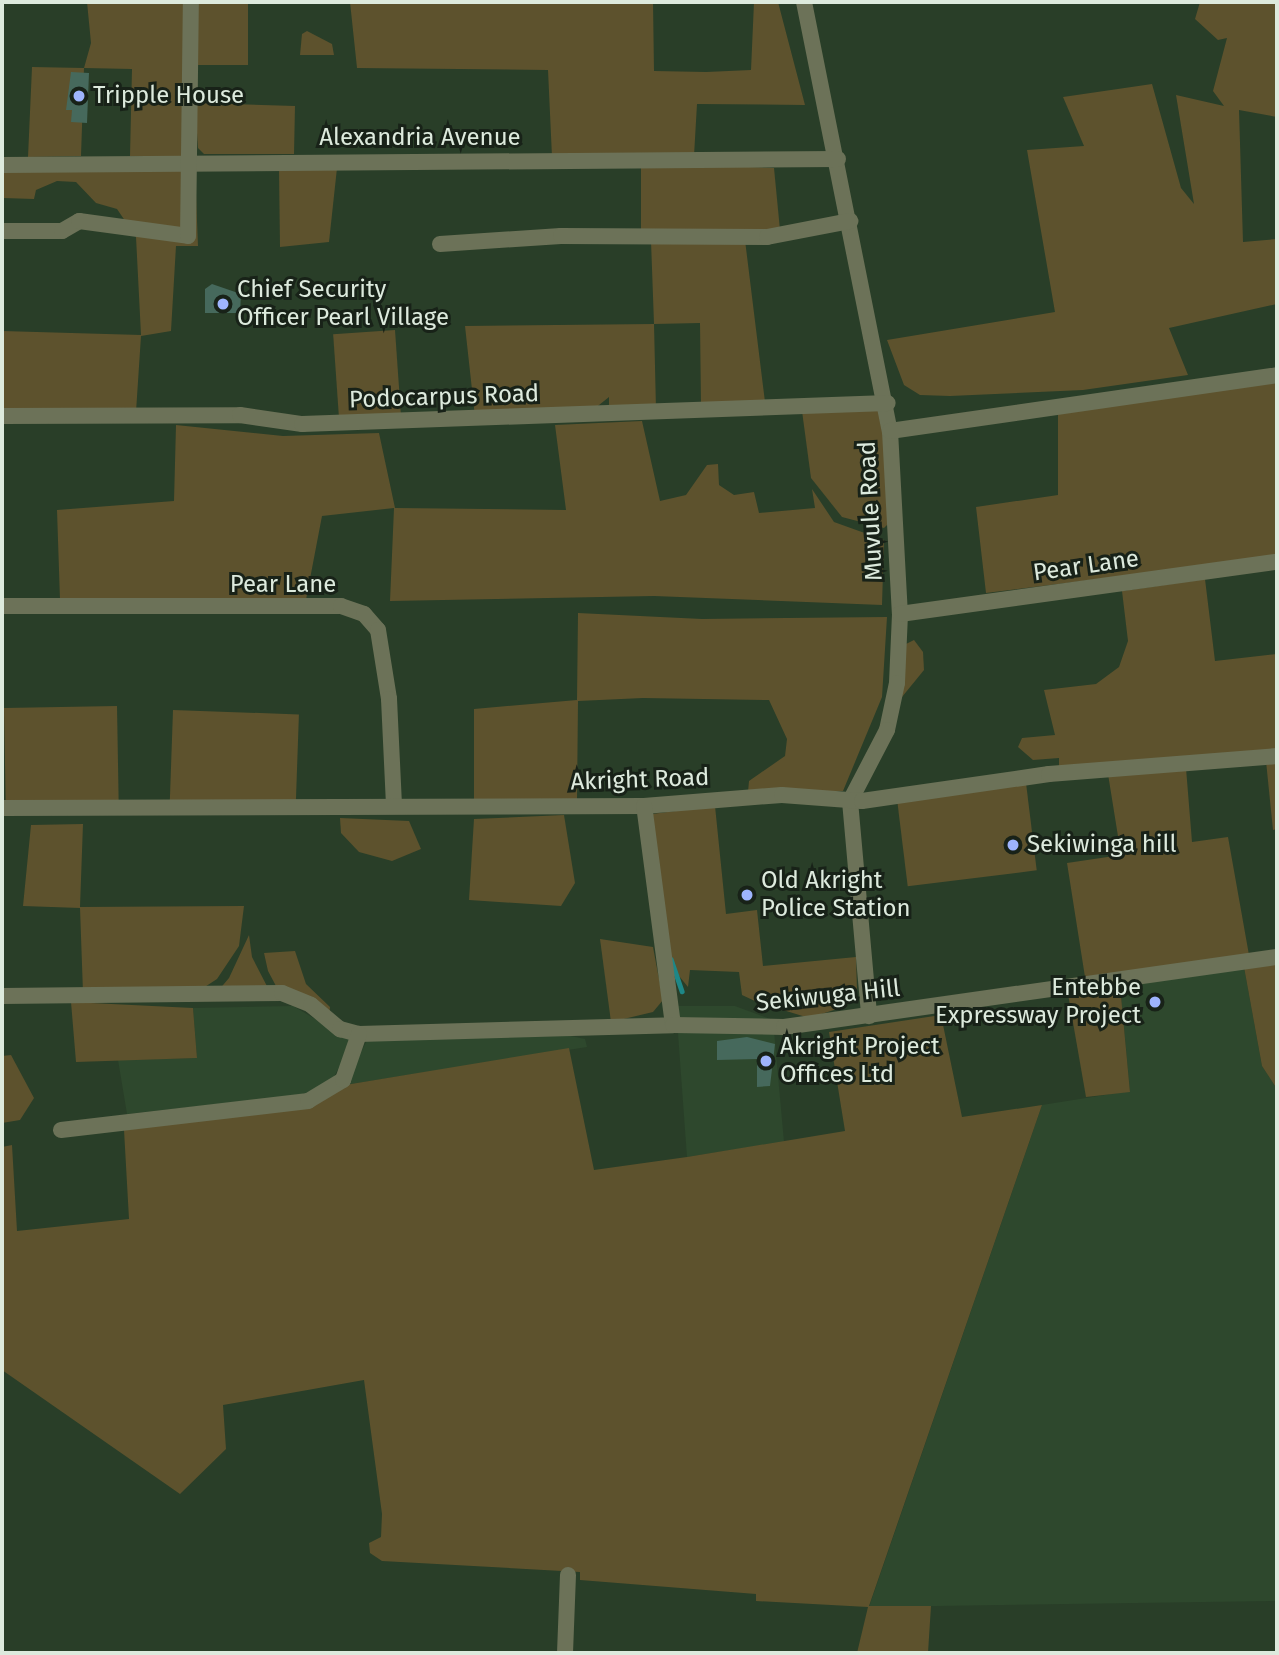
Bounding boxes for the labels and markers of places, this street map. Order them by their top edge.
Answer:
place label: Tripple House [93,82,244,110]
marker: Tripple House [71,88,87,104]
place label: Chief Security Officer Pearl Village [237,276,449,332]
marker: Chief Security Officer Pearl Village [215,296,231,312]
place label: Sekiwinga hill [1027,831,1177,859]
marker: Sekiwinga hill [1005,837,1021,853]
place label: Old Akright Police Station [761,867,911,923]
marker: Old Akright Police Station [739,887,755,903]
place label: Entebbe Expressway Project [935,974,1141,1030]
marker: Entebbe Expressway Project [1147,994,1163,1010]
place label: Akright Project Offices Ltd [780,1033,940,1089]
marker: Akright Project Offices Ltd [758,1053,774,1069]

